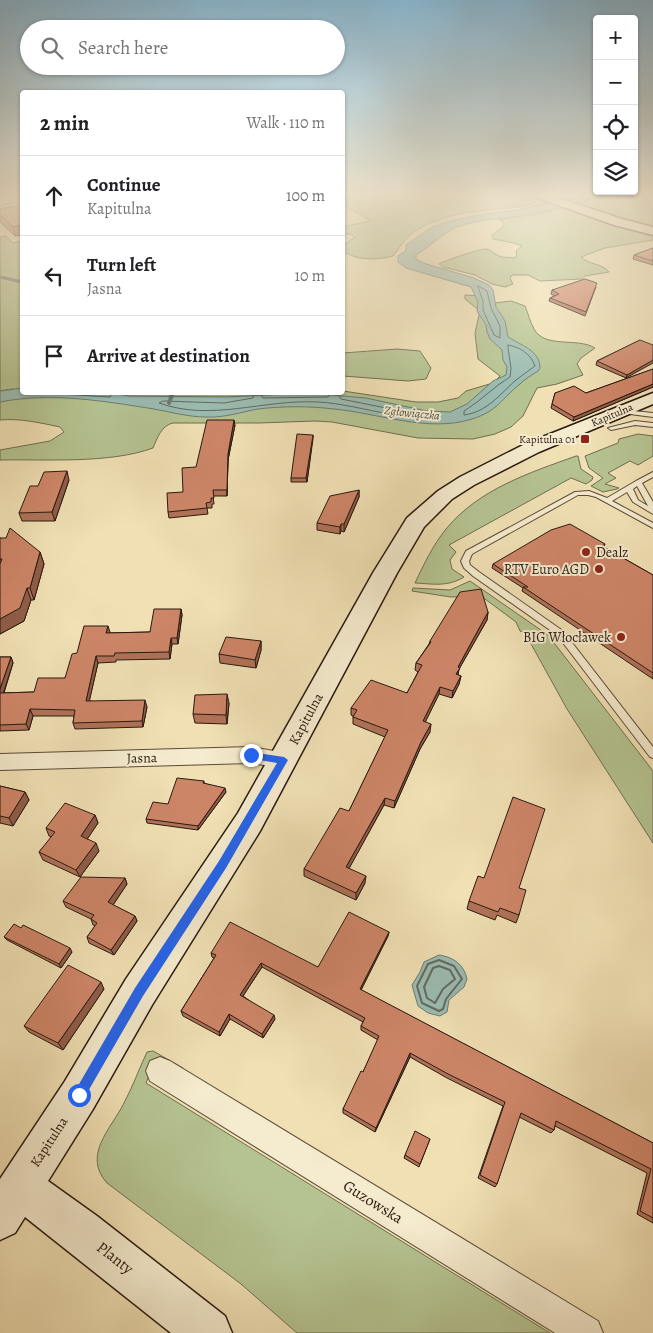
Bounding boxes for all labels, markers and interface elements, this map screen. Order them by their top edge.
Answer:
map controls [593,15,638,195]
button: + [593,15,638,60]
search box [20,20,345,75]
icon: search [38,34,66,62]
text: Search here [78,35,168,61]
button: − [593,60,638,105]
button: locate [593,105,638,150]
text: 2 min [40,109,89,137]
text: Walk · 110 m [247,112,325,134]
button: layers [593,150,638,195]
text: Continue [87,172,161,198]
icon: ahead [40,182,68,210]
text: 100 m [286,185,325,207]
text: Kapitulna [87,198,151,220]
text: Turn left [87,252,156,278]
icon: left [40,262,68,290]
text: 10 m [295,265,325,287]
text: Jasna [87,278,122,300]
icon: arrive [40,342,68,370]
text: Arrive at destination [87,343,250,369]
street label: Kapitulna [589,399,636,431]
water label: Zgłowiączka [383,402,441,424]
place label: Kapitulna 01 [519,432,575,447]
marker: Kapitulna 01 [579,433,591,445]
place label: Dealz [596,543,629,562]
marker: Dealz [580,546,592,558]
place label: RTV Euro AGD [504,560,589,579]
marker: RTV Euro AGD [593,563,605,575]
place label: BIG Włocławek [523,628,611,647]
marker: BIG Włocławek [615,631,627,643]
street label: Kapitulna [284,689,328,748]
route end [240,744,263,767]
street label: Jasna [127,748,158,768]
route start [68,1084,91,1107]
street label: Kapitulna [26,1113,73,1171]
street label: Guzowska [339,1175,408,1229]
street label: Planty [92,1237,139,1280]

